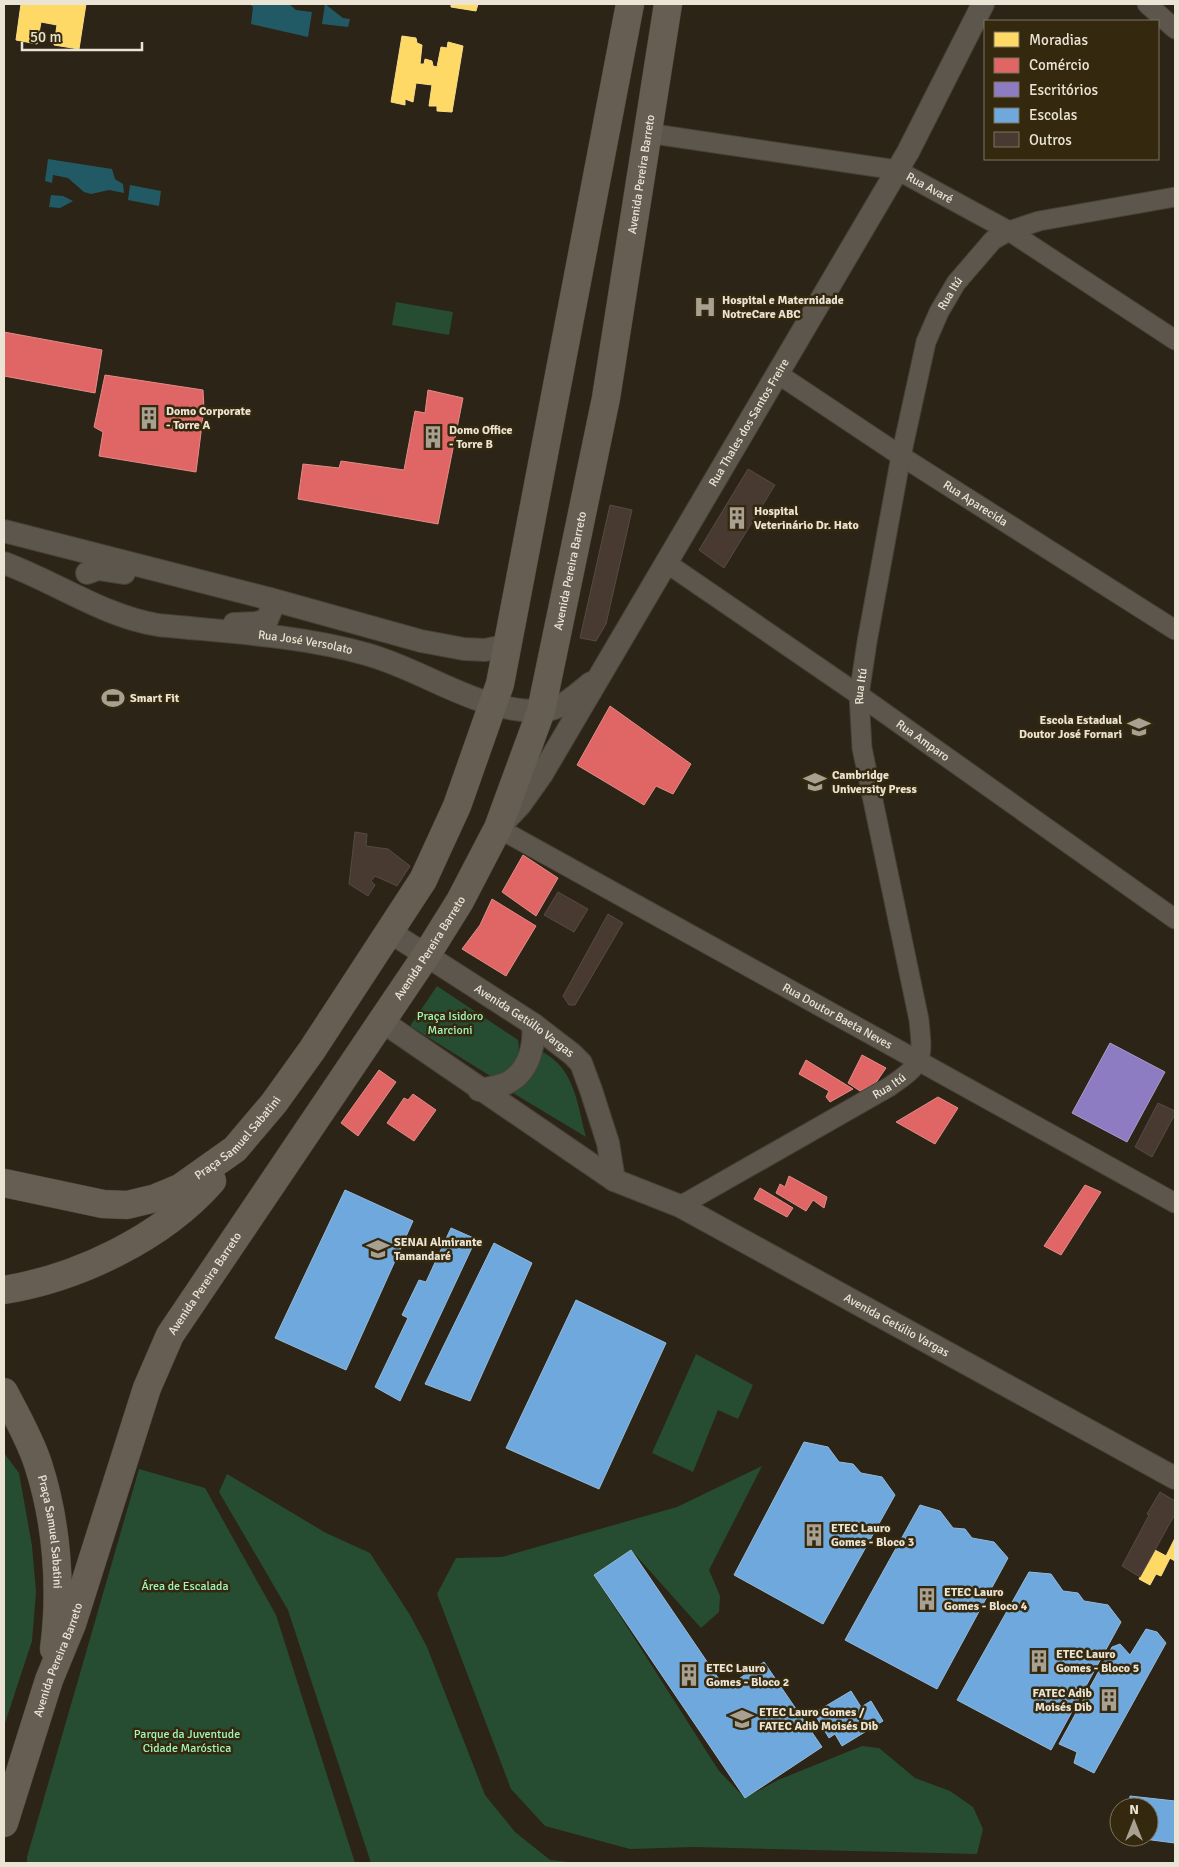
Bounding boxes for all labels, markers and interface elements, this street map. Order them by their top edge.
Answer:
scale bar [22,20,142,52]
legend [984,20,1159,160]
text: 50 m [30,28,61,46]
text: Moradias [1029,31,1088,49]
text: Comércio [1029,56,1090,74]
text: Escritórios [1029,81,1098,99]
text: Escolas [1029,106,1078,124]
street label: Avenida Pereira Barreto [624,113,658,235]
text: Outros [1029,131,1072,149]
street label: Rua Avaré [904,169,956,207]
street label: Rua Itú [934,273,966,313]
place label: Hospital e Maternidade NotreCare ABC [722,293,844,322]
hospital icon: Hospital e Maternidade NotreCare ABC [692,294,718,320]
street label: Rua Thales dos Santos Freire [705,356,792,489]
place label: Domo Corporate - Torre A [166,404,251,433]
building icon: Domo Corporate - Torre A [136,405,162,431]
place label: Domo Office - Torre B [449,423,513,452]
building icon: Domo Office - Torre B [420,424,446,450]
street label: Rua Aparecida [940,477,1011,529]
place label: Hospital Veterinário Dr. Hato [754,504,859,533]
building icon: Hospital Veterinário Dr. Hato [724,505,750,531]
street label: Avenida Pereira Barreto [550,510,590,631]
street label: Rua José Versolato [257,627,354,658]
street label: Rua Itú [851,667,870,705]
sports icon: Smart Fit [100,685,126,711]
place label: Smart Fit [130,691,180,706]
place label: Escola Estadual Doutor José Fornari [1019,713,1122,742]
school or university icon: Escola Estadual Doutor José Fornari [1126,714,1152,740]
street label: Rua Amparo [893,716,953,764]
place label: Cambridge University Press [832,768,917,797]
school or university icon: Cambridge University Press [802,769,828,795]
street label: Avenida Pereira Barreto [391,894,469,1003]
street label: Rua Doutor Baeta Neves [780,980,895,1052]
street label: Avenida Getúlio Vargas [472,981,577,1060]
park label: Praça Isidoro Marcioni [417,1009,483,1038]
street label: Rua Itú [870,1070,909,1102]
street label: Praça Samuel Sabatini [192,1093,284,1183]
street label: Avenida Pereira Barreto [165,1229,245,1338]
place label: SENAI Almirante Tamandaré [394,1235,482,1264]
school or university icon: SENAI Almirante Tamandaré [365,1236,391,1262]
street label: Avenida Getúlio Vargas [841,1290,952,1360]
street label: Praça Samuel Sabatini [34,1473,65,1589]
place label: ETEC Lauro Gomes - Bloco 3 [831,1521,914,1550]
building icon: ETEC Lauro Gomes - Bloco 3 [801,1522,827,1548]
park label: Área de Escalada [141,1579,229,1594]
place label: ETEC Lauro Gomes - Bloco 4 [944,1585,1028,1614]
building icon: ETEC Lauro Gomes - Bloco 4 [914,1586,940,1612]
street label: Avenida Pereira Barreto [30,1601,86,1719]
place label: ETEC Lauro Gomes - Bloco 5 [1056,1647,1139,1676]
building icon: ETEC Lauro Gomes - Bloco 5 [1026,1648,1052,1674]
place label: ETEC Lauro Gomes - Bloco 2 [706,1661,789,1690]
building icon: ETEC Lauro Gomes - Bloco 2 [676,1662,702,1688]
place label: FATEC Adib Moisés Dib [1033,1686,1093,1715]
building icon: FATEC Adib Moisés Dib [1096,1687,1122,1713]
place label: ETEC Lauro Gomes / FATEC Adib Moisés Dib [759,1705,879,1734]
school or university icon: ETEC Lauro Gomes / FATEC Adib Moisés Dib [729,1706,755,1732]
park label: Parque da Juventude Cidade Maróstica [134,1727,240,1756]
north arrow [1109,1797,1159,1847]
text: N [1129,1801,1139,1818]

